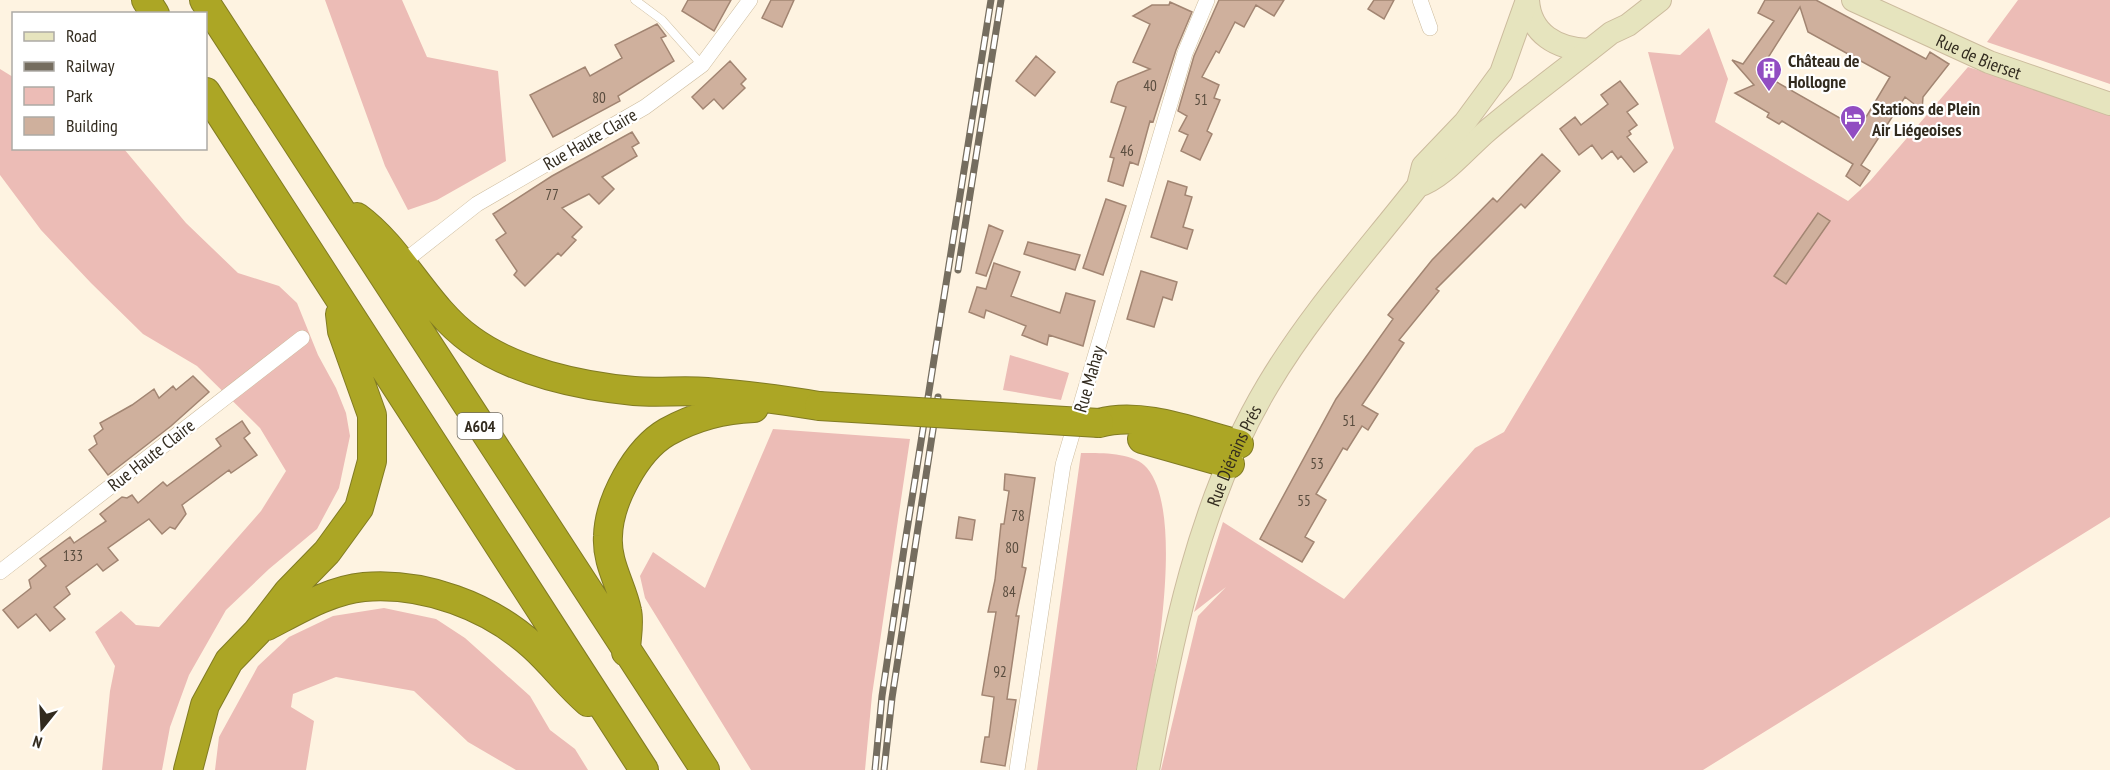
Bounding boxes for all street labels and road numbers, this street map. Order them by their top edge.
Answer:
street label: Rue de Bierset [1933,28,2025,84]
street label: Rue Haute Claire [539,103,641,175]
street label: Rue Mahay [1069,343,1110,415]
street label: Rue Diérains Prés [1201,401,1266,509]
road number: A604 [458,413,502,439]
street label: Rue Haute Claire [103,414,199,496]

